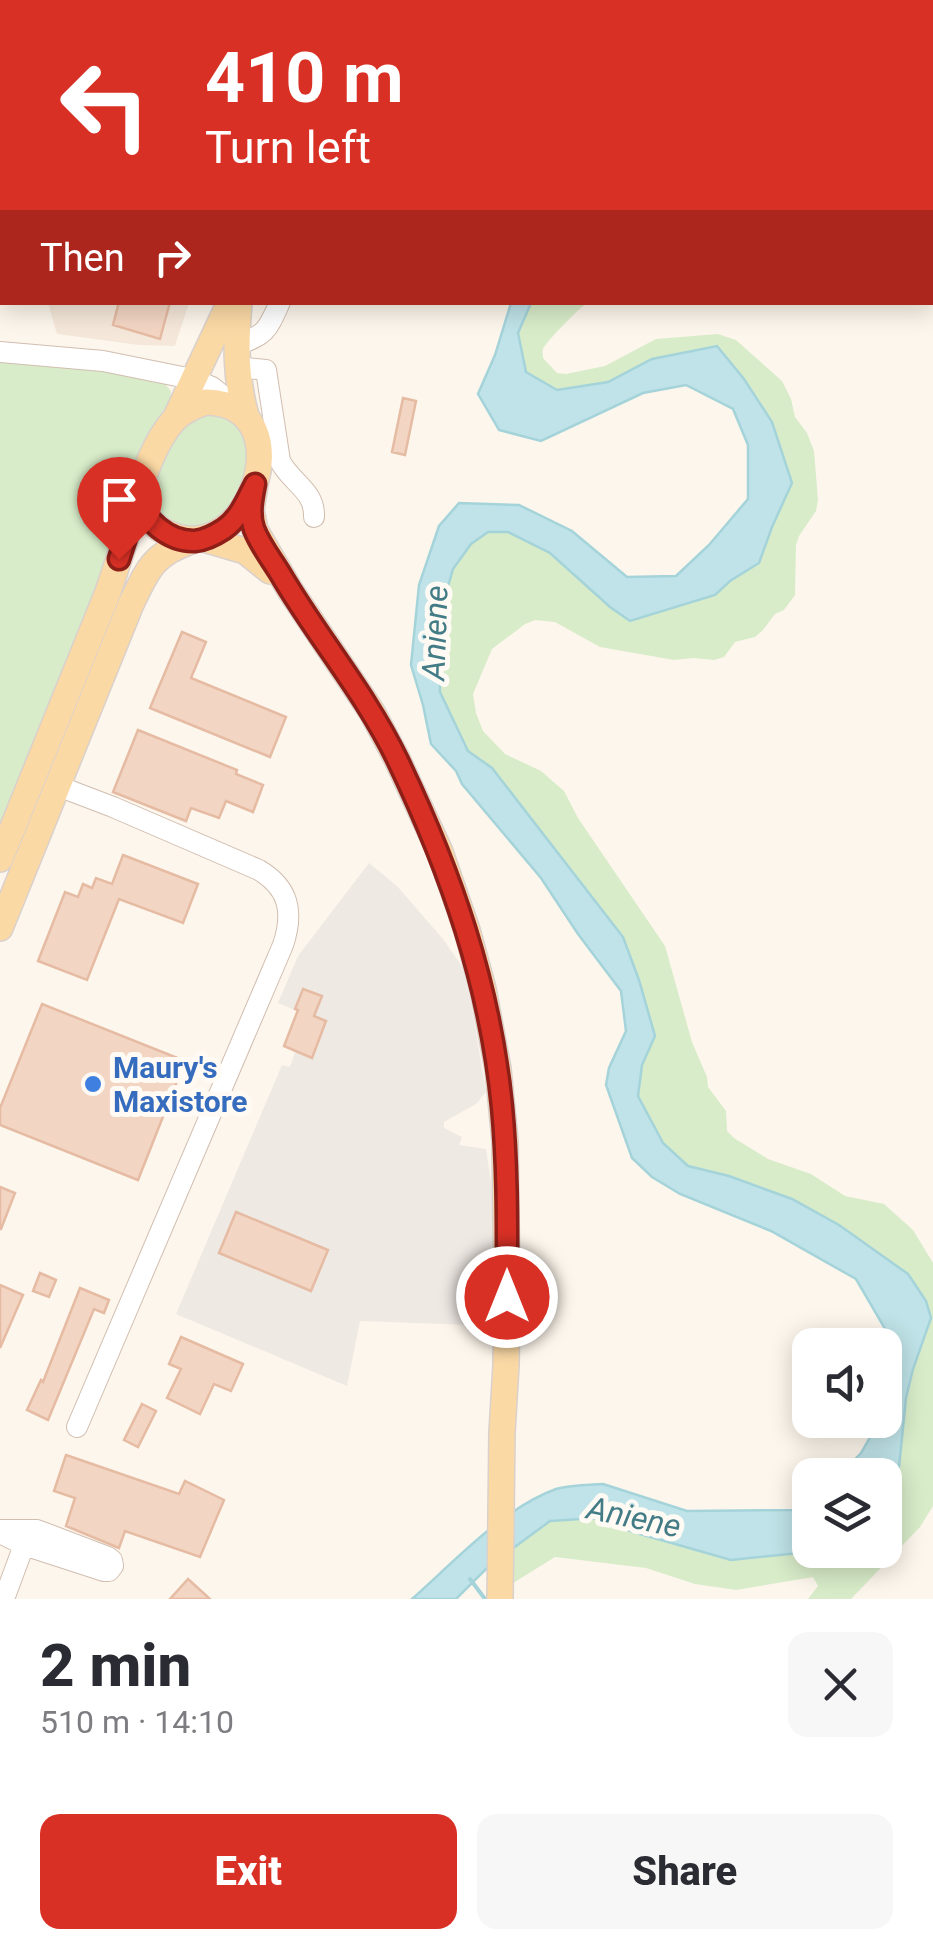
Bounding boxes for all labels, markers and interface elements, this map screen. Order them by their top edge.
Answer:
text: 410 m [205,37,404,119]
icon: left [40,40,170,170]
text: Turn left [205,121,371,174]
icon: right [145,230,200,285]
text: Then [40,236,125,280]
pin [77,457,162,560]
icon: arrive [92,472,147,527]
water label: Aniene [414,585,456,683]
place label: Maury's Maxistore [113,1050,248,1119]
marker: Maury's Maxistore [82,1073,104,1095]
position arrow [455,1245,559,1349]
map controls [792,1328,902,1568]
button: sound [792,1328,902,1438]
button: layers [792,1458,902,1568]
water label: Aniene [582,1488,684,1545]
text: 2 min [40,1630,191,1701]
button: close [788,1632,893,1737]
text: 510 m · 14:10 [40,1703,234,1741]
button: Exit [40,1814,457,1929]
button: Share [477,1814,893,1929]

